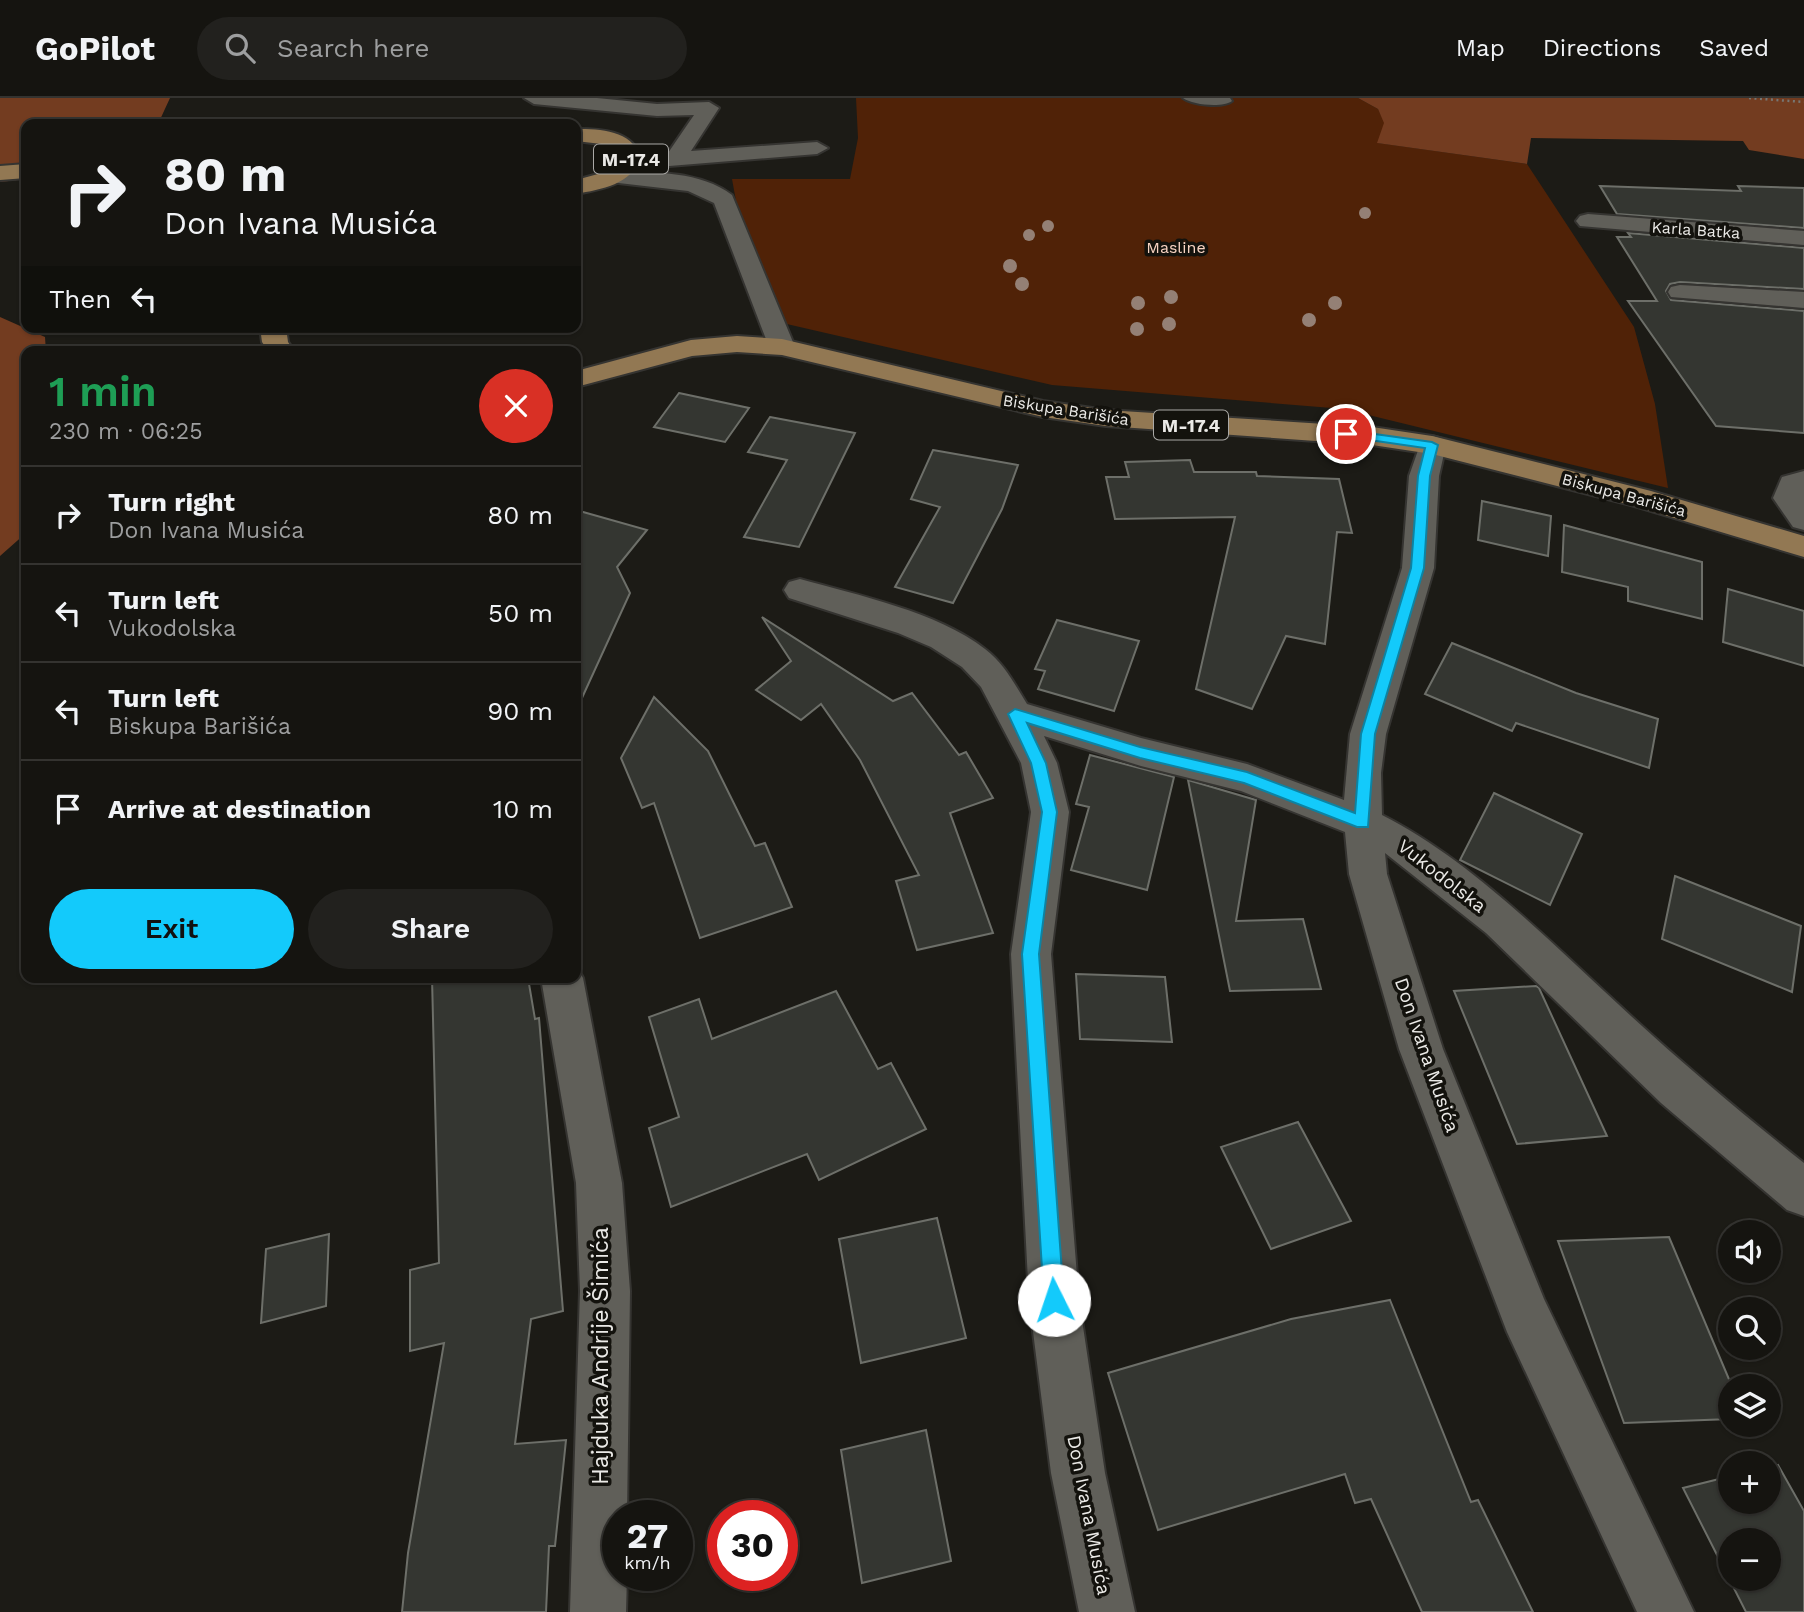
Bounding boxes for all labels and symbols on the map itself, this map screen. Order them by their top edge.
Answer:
road number: M-17.4 [594,144,668,174]
street label: Karla Batka [1651,217,1741,243]
park label: Masline [1146,238,1206,257]
street label: Biskupa Barišića [1002,391,1130,429]
pin [1316,404,1376,464]
road number: M-17.4 [1154,410,1228,440]
street label: Biskupa Barišića [1560,469,1688,521]
street label: Vukodolska [1393,834,1491,918]
street label: Don Ivana Musića [1390,975,1464,1136]
street label: Hajduka Andrije Šimića [586,1227,614,1485]
position arrow [1017,1263,1091,1337]
street label: Don Ivana Musića [1062,1433,1116,1597]
speed limit sign: 30 [707,1500,798,1591]

